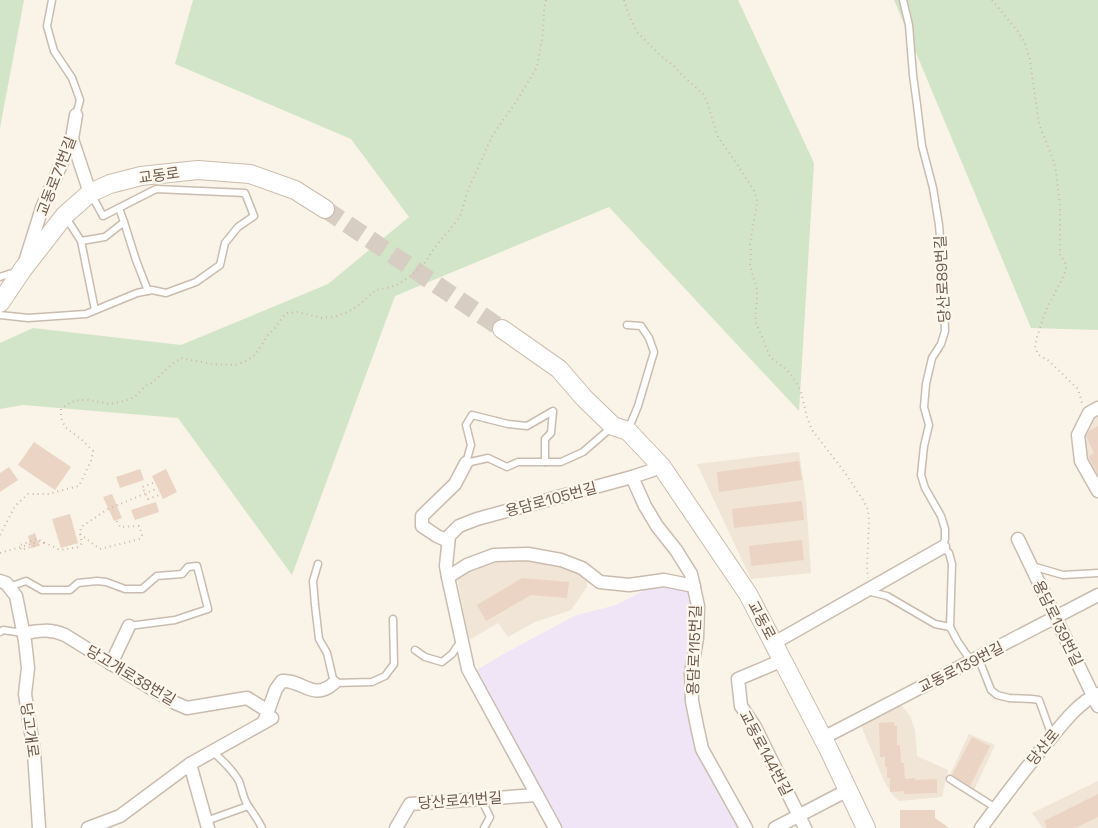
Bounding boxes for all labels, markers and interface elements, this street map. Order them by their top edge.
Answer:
street label: 교동로71번길 [32,134,80,218]
street label: 교동로 [137,163,181,187]
street label: 당산로89번길 [930,235,954,323]
street label: 용담로105번길 [503,478,599,520]
street label: 용담로139번길 [1029,577,1087,669]
street label: 교동로 [744,597,780,643]
street label: 용담로115번길 [683,604,705,696]
street label: 교동로139번길 [915,637,1007,697]
street label: 당고개로38번길 [83,641,179,709]
street label: 당고개로 [17,701,43,759]
street label: 교동로144번길 [736,707,796,799]
street label: 당산로 [1023,725,1063,769]
street label: 당산로41번길 [417,788,503,812]

